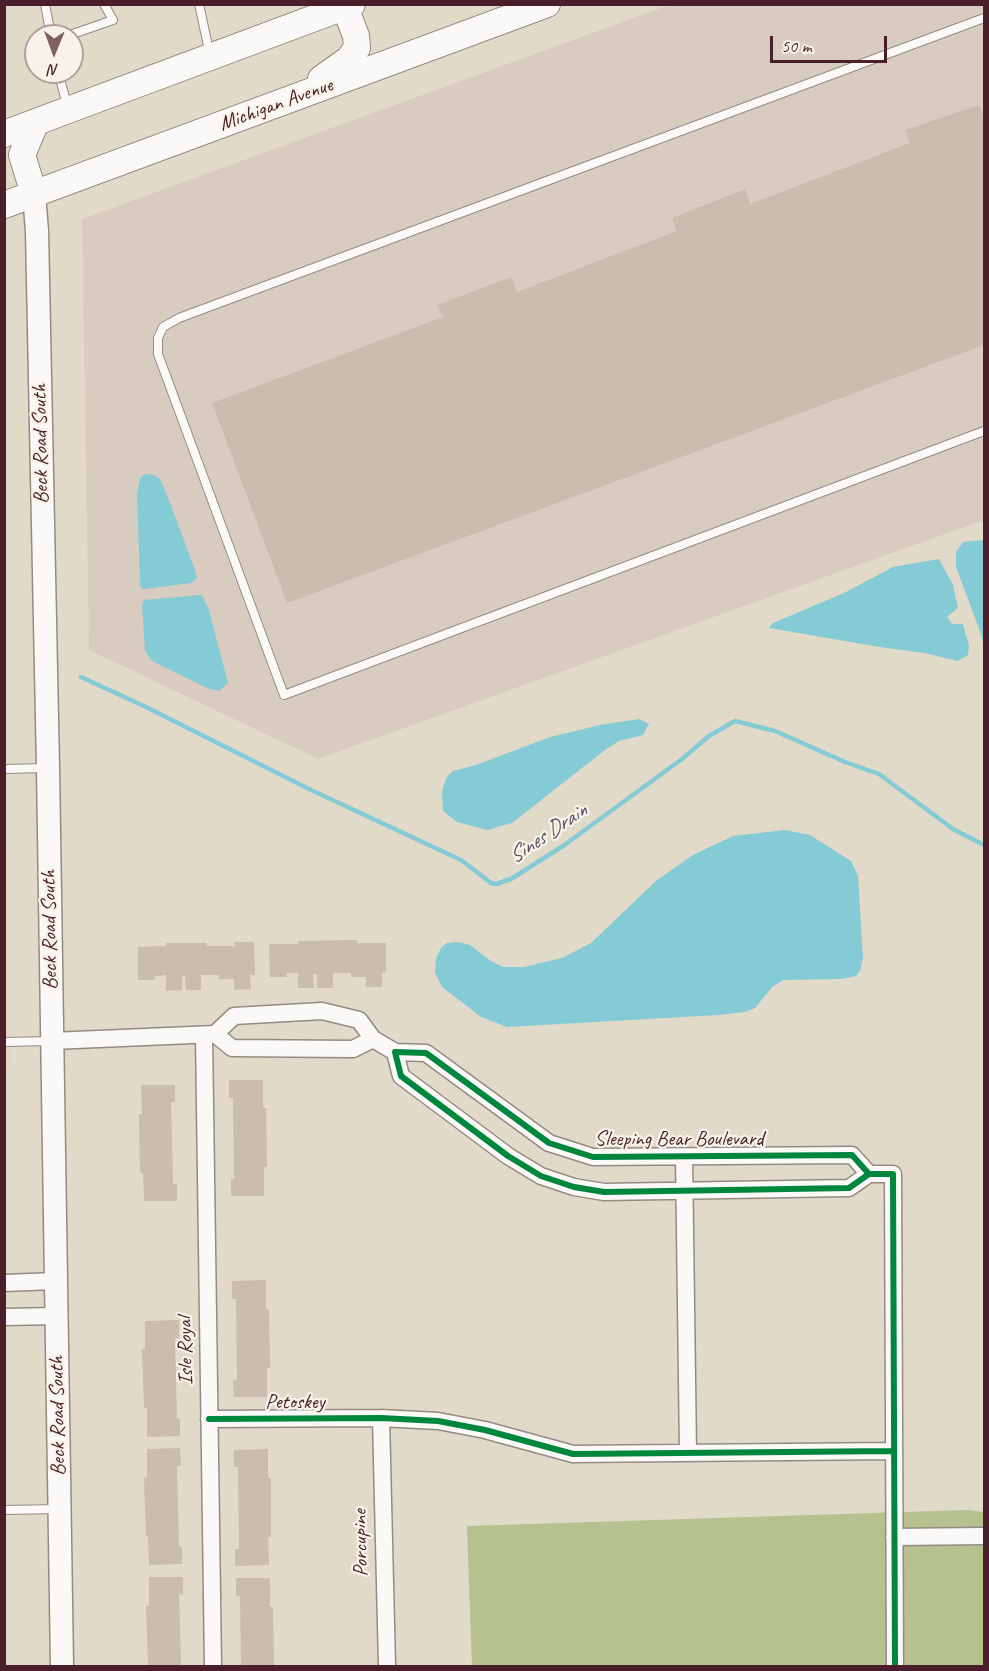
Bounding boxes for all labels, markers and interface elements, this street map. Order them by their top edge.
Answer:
north arrow [24,24,84,84]
scale bar [773,24,890,62]
text: 50 m [781,35,812,57]
text: N [49,60,59,80]
street label: Michigan Avenue [216,73,336,137]
street label: Beck Road South [27,384,55,504]
water label: Sines Drain [504,798,592,870]
street label: Beck Road South [36,870,64,990]
street label: Sleeping Bear Boulevard [595,1126,763,1152]
street label: Isle Royal [173,1317,199,1385]
street label: Beck Road South [44,1356,72,1476]
street label: Petoskey [265,1389,325,1415]
street label: Porcupine [348,1509,374,1577]

